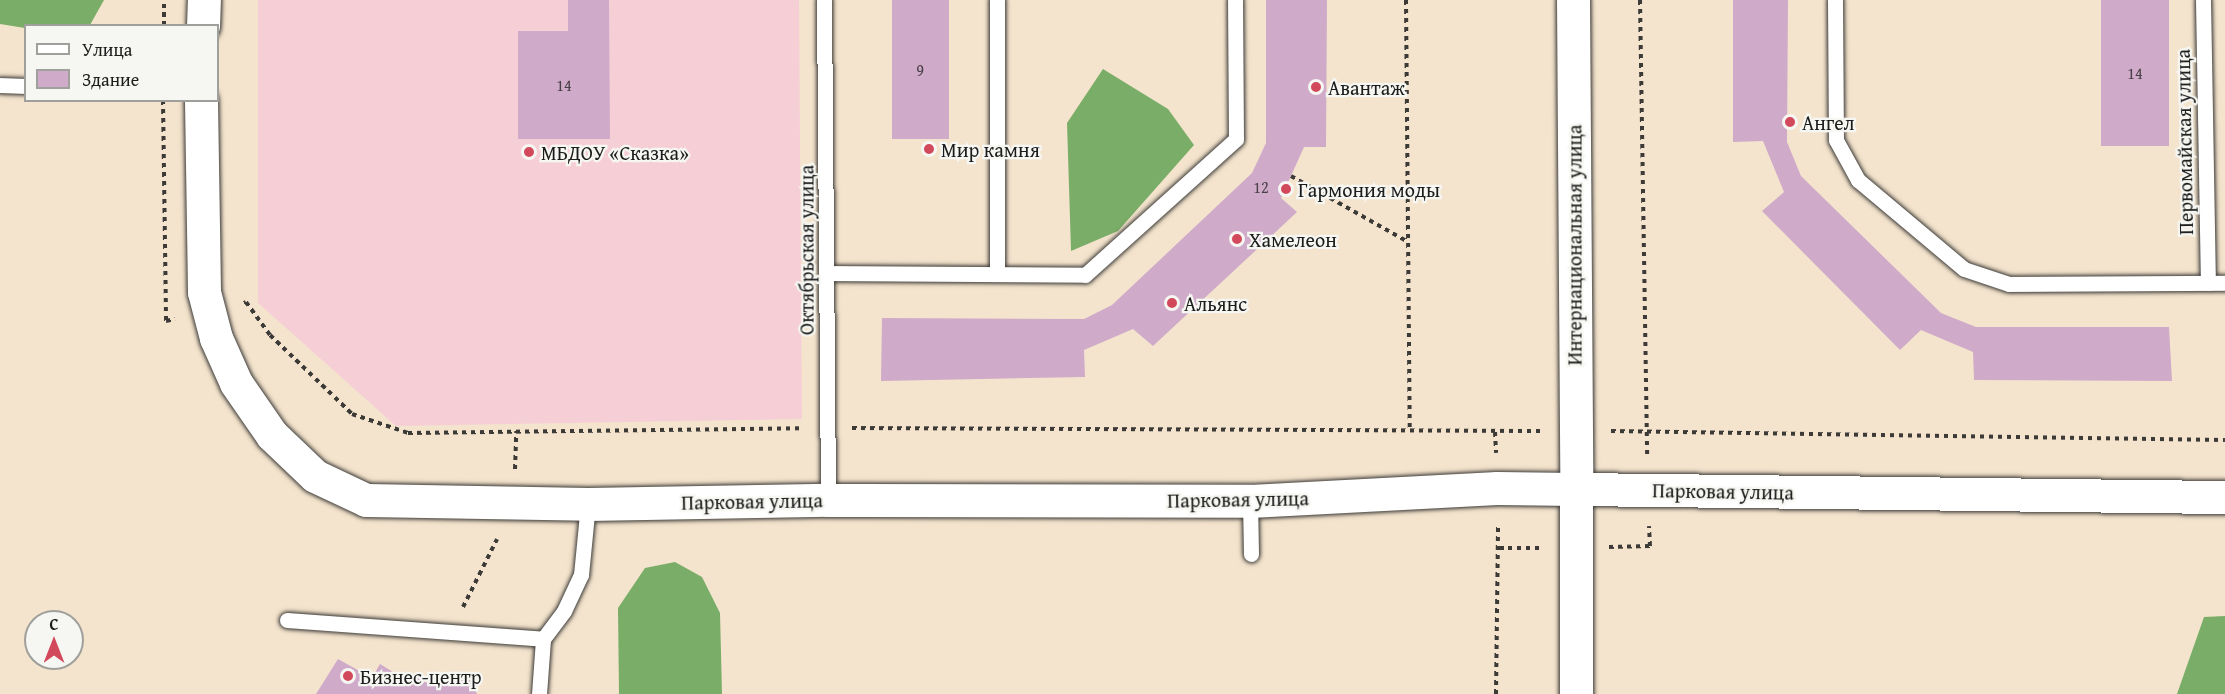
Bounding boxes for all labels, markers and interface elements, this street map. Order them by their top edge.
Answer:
legend [24,24,219,102]
text: Улица [82,36,132,63]
street label: Первомайская улица [2170,49,2198,235]
house number: 9 [916,60,924,80]
house number: 14 [2127,63,2143,83]
text: Здание [82,66,139,93]
house number: 14 [556,75,572,95]
place label: Авантаж [1328,75,1405,99]
marker: Авантаж [1309,80,1323,94]
place label: Ангел [1802,110,1855,134]
marker: Ангел [1783,115,1797,129]
street label: Интернациональная улица [1562,125,1586,365]
place label: Мир камня [941,137,1040,161]
place label: МБДОУ «Сказка» [541,140,689,164]
marker: Мир камня [922,142,936,156]
marker: МБДОУ «Сказка» [522,145,536,159]
street label: Октябрьская улица [794,165,818,335]
house number: 12 [1253,177,1269,197]
place label: Гармония моды [1298,177,1440,201]
marker: Гармония моды [1279,182,1293,196]
place label: Хамелеон [1249,227,1337,251]
marker: Хамелеон [1230,232,1244,246]
place label: Альянс [1184,291,1247,315]
marker: Альянс [1165,296,1179,310]
street label: Парковая улица [1652,478,1794,504]
street label: Парковая улица [1167,486,1309,512]
street label: Парковая улица [681,488,823,514]
north arrow [24,610,84,670]
text: С [49,612,59,636]
place label: Бизнес-центр [360,664,481,688]
marker: Бизнес-центр [341,669,355,683]

